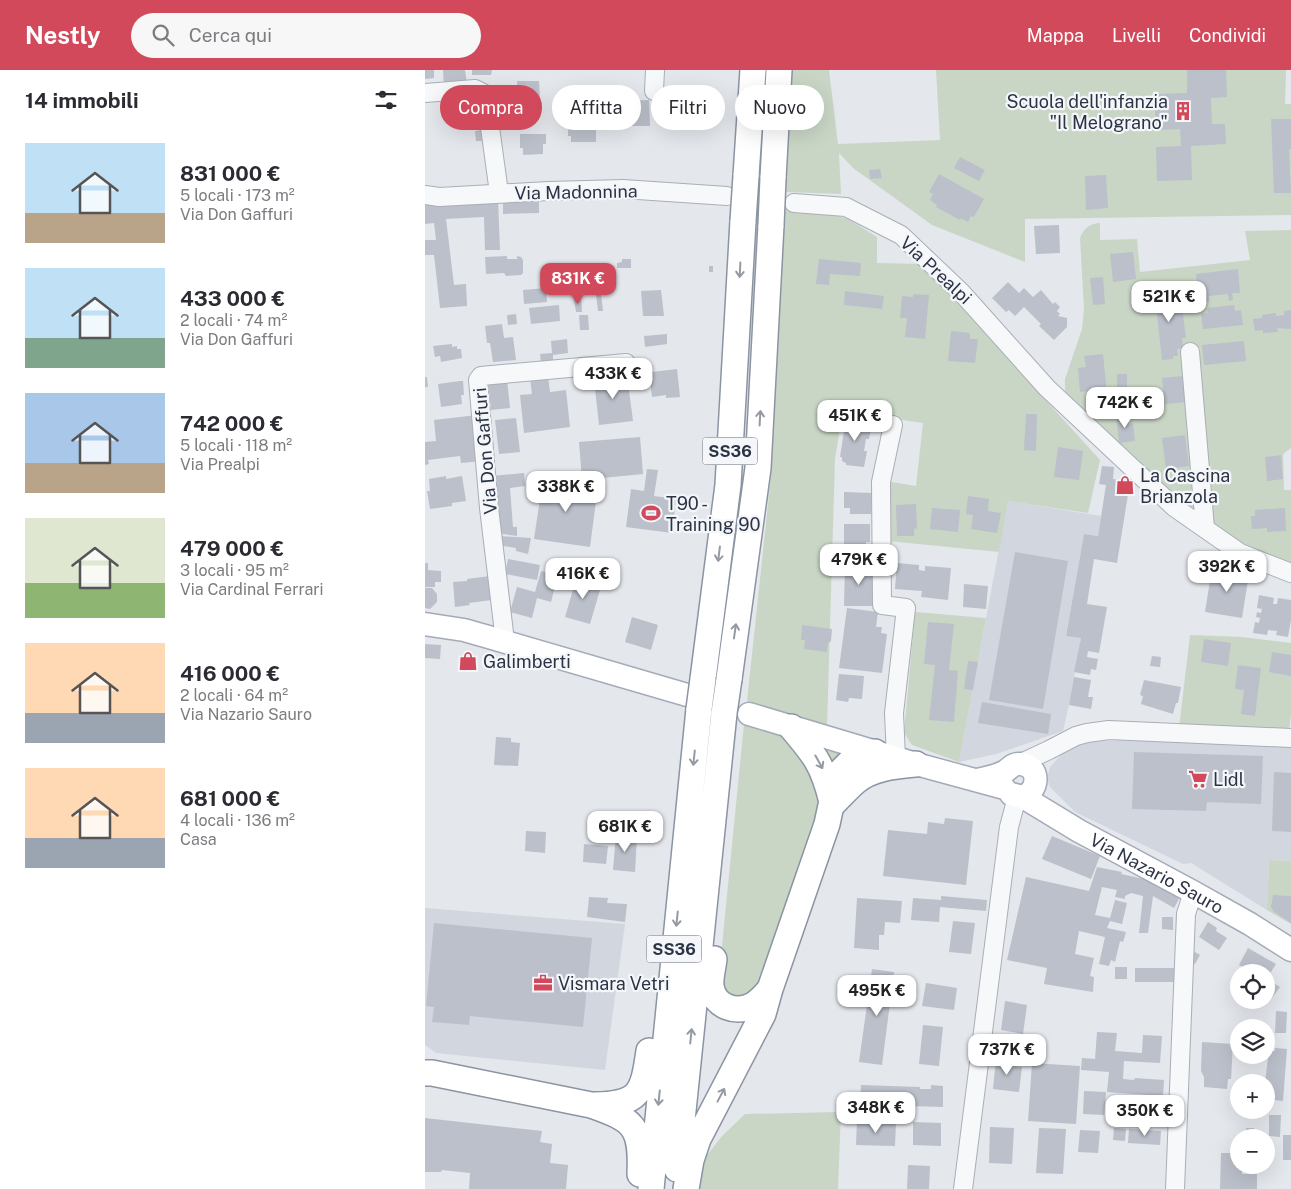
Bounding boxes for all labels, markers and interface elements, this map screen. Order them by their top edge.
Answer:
search box [131,13,481,58]
text: Nestly [25,21,101,49]
icon: search [149,21,177,49]
text: Cerca qui [189,24,272,46]
text: Mappa [1027,25,1084,46]
text: Livelli [1112,25,1161,46]
text: Condividi [1189,25,1266,46]
chip: Compra [440,85,542,130]
chip: Affitta [552,85,641,130]
chip: Filtri [651,85,725,130]
chip: Nuovo [735,85,824,130]
icon: filters [372,86,400,114]
text: 14 immobili [25,88,139,113]
place label: Scuola dell'infanzia "Il Melograno" [1006,91,1168,133]
building icon: Scuola dell'infanzia "Il Melograno" [1172,100,1194,122]
text: 831 000 € [180,161,281,186]
icon: home [65,163,125,223]
street label: Via Madonnina [514,180,638,204]
text: 5 locali · 173 m² [180,186,295,205]
text: Via Don Gaffuri [180,205,293,224]
street label: Via Prealpi [896,232,976,308]
one-way arrow [736,261,745,277]
pin: 831K € [537,262,619,305]
text: 831K € [551,269,605,288]
pin: 521K € [1128,280,1210,323]
text: 433 000 € [180,286,285,311]
text: 521K € [1142,287,1196,306]
icon: home [65,288,125,348]
text: 2 locali · 74 m² [180,311,287,330]
text: Via Don Gaffuri [180,330,293,349]
pin: 433K € [572,358,654,400]
text: 433K € [584,364,642,383]
pin: 742K € [1084,386,1166,429]
street label: Via Don Gaffuri [469,387,501,515]
text: 742K € [1097,393,1153,412]
pin: 451K € [814,400,896,442]
text: 451K € [828,406,882,425]
one-way arrow [756,410,765,426]
text: 742 000 € [180,411,284,436]
icon: home [65,413,125,473]
text: 5 locali · 118 m² [180,436,292,455]
road number: SS36 [703,438,757,464]
text: Via Prealpi [180,455,260,474]
place label: La Cascina Brianzola [1140,465,1230,507]
pin: 338K € [525,470,607,513]
shop icon: La Cascina Brianzola [1114,474,1136,496]
text: 338K € [537,477,595,496]
place label: T90 - Training 90 [666,493,760,535]
sports icon: T90 - Training 90 [640,502,662,524]
text: 479 000 € [180,536,284,561]
icon: home [65,538,125,598]
pin: 479K € [818,544,900,586]
one-way arrow [714,545,724,561]
text: 479K € [831,550,887,569]
pin: 392K € [1186,550,1268,593]
text: 392K € [1199,557,1255,576]
pin: 416K € [542,558,624,600]
text: 3 locali · 95 m² [180,561,289,580]
text: 416K € [556,564,610,583]
text: Via Cardinal Ferrari [180,580,323,599]
one-way arrow [730,623,740,639]
shop icon: Galimberti [457,650,479,672]
place label: Galimberti [483,651,571,672]
text: 416 000 € [180,661,280,686]
icon: home [65,663,125,723]
text: 2 locali · 64 m² [180,686,288,705]
text: Via Nazario Sauro [180,705,312,724]
one-way arrow [689,749,699,765]
one-way arrow [814,755,824,769]
supermarket icon: Lidl [1187,768,1209,790]
place label: Lidl [1213,769,1244,790]
text: 681 000 € [180,786,281,811]
icon: home [65,788,125,848]
pin: 681K € [584,810,666,853]
text: 4 locali · 136 m² [180,811,295,830]
text: 681K € [598,817,652,836]
street label: Via Nazario Sauro [1087,828,1227,918]
text: Casa [180,830,217,849]
one-way arrow [672,911,682,927]
road number: SS36 [647,936,701,962]
map controls [1230,964,1275,1174]
button: locate [1230,964,1275,1009]
office icon: Vismara Vetri [532,972,554,994]
place label: Vismara Vetri [558,973,669,994]
pin: 495K € [836,974,918,1017]
text: 495K € [848,981,906,1000]
button: layers [1230,1019,1275,1064]
one-way arrow [686,1028,696,1044]
pin: 737K € [966,1034,1048,1076]
text: 737K € [979,1040,1035,1059]
button: + [1230,1074,1275,1119]
one-way arrow [717,1088,726,1103]
one-way arrow [655,1090,664,1106]
pin: 348K € [835,1092,917,1134]
pin: 350K € [1104,1094,1186,1137]
text: 348K € [847,1098,905,1117]
text: 350K € [1116,1101,1174,1120]
button: − [1230,1129,1275,1174]

